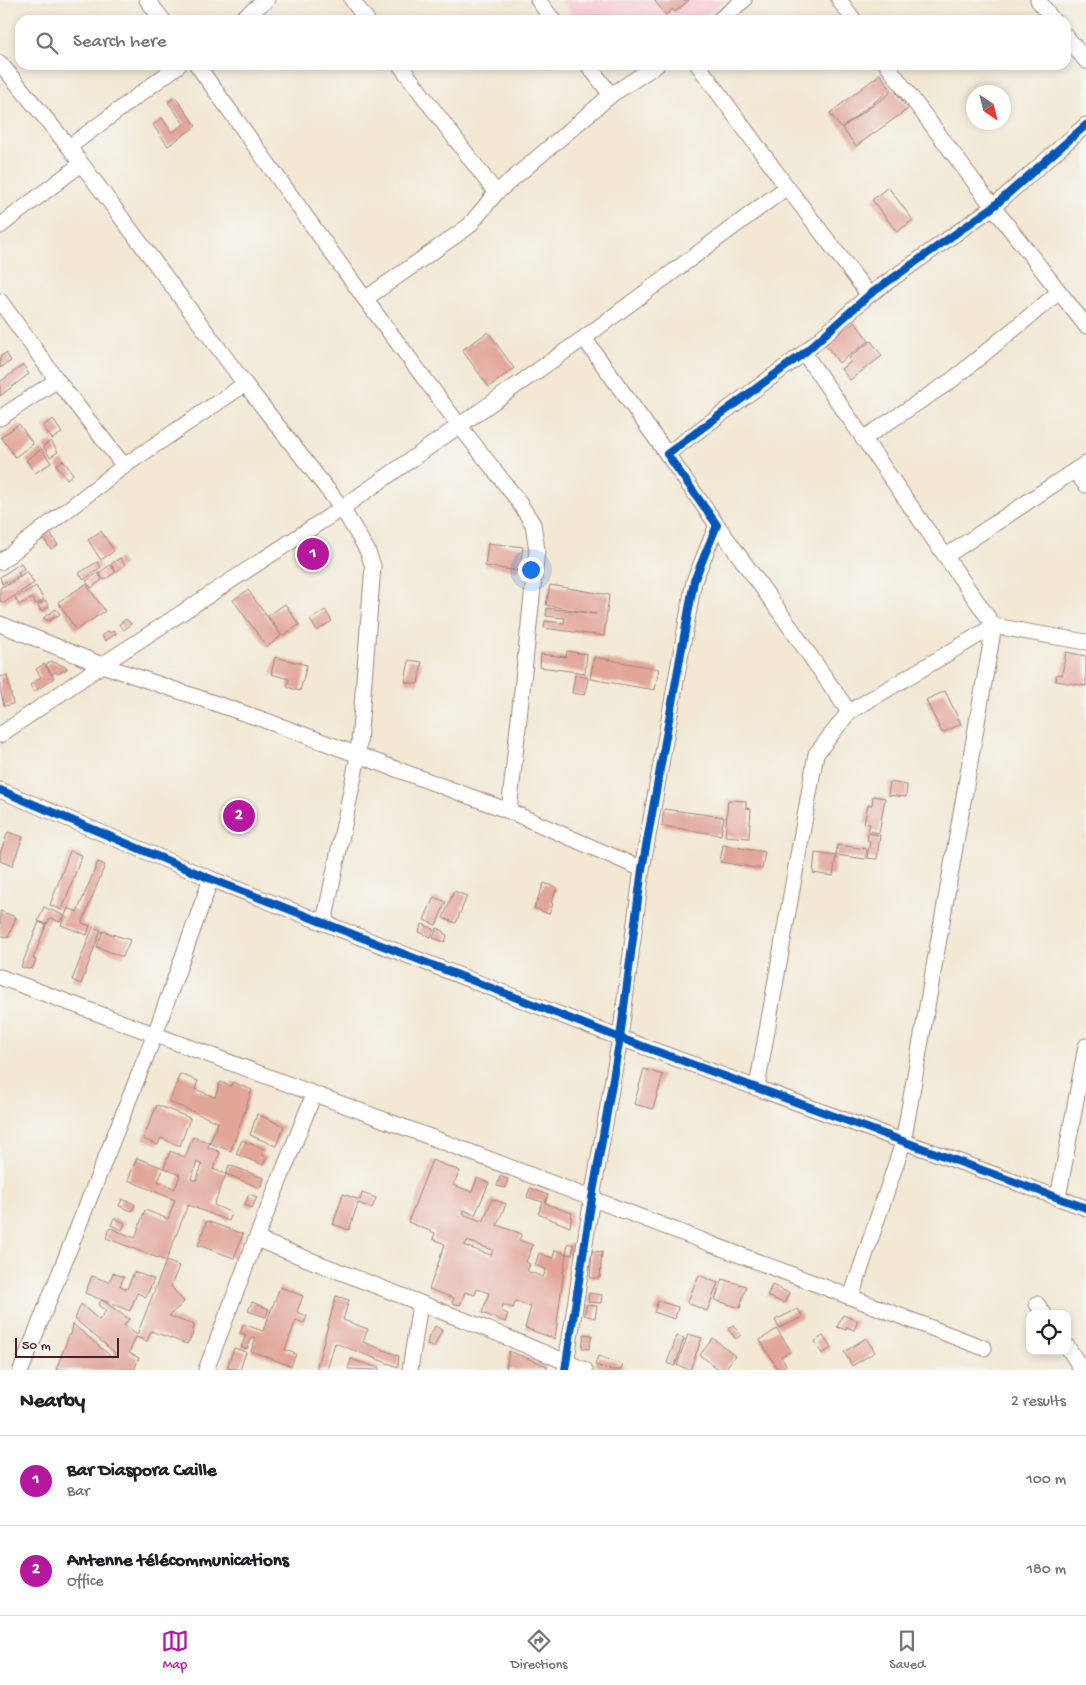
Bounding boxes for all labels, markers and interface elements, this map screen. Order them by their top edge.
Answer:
search box [15,15,1071,70]
icon: search [33,29,61,57]
text: Search here [73,31,167,54]
north arrow [966,85,1011,130]
pin: 1 [297,535,329,573]
your location [518,557,544,583]
pin: 2 [223,797,255,835]
map controls [1026,1310,1071,1355]
button: locate [1026,1310,1071,1355]
scale bar [15,1335,119,1358]
text: 50 m [22,1338,51,1355]
text: Nearby [20,1390,85,1415]
text: 2 results [1011,1393,1066,1412]
text: Bar Diaspora Caille [67,1460,217,1483]
text: 1 [33,1471,39,1490]
text: 100 m [1026,1471,1066,1490]
text: Bar [67,1483,90,1502]
text: Antenne télécommunications [67,1550,289,1573]
text: 2 [32,1561,40,1580]
text: 180 m [1027,1561,1066,1580]
text: Office [67,1573,104,1592]
tab: Map [161,1627,189,1674]
tab: Directions [511,1627,568,1674]
tab: Saved [889,1627,925,1674]

